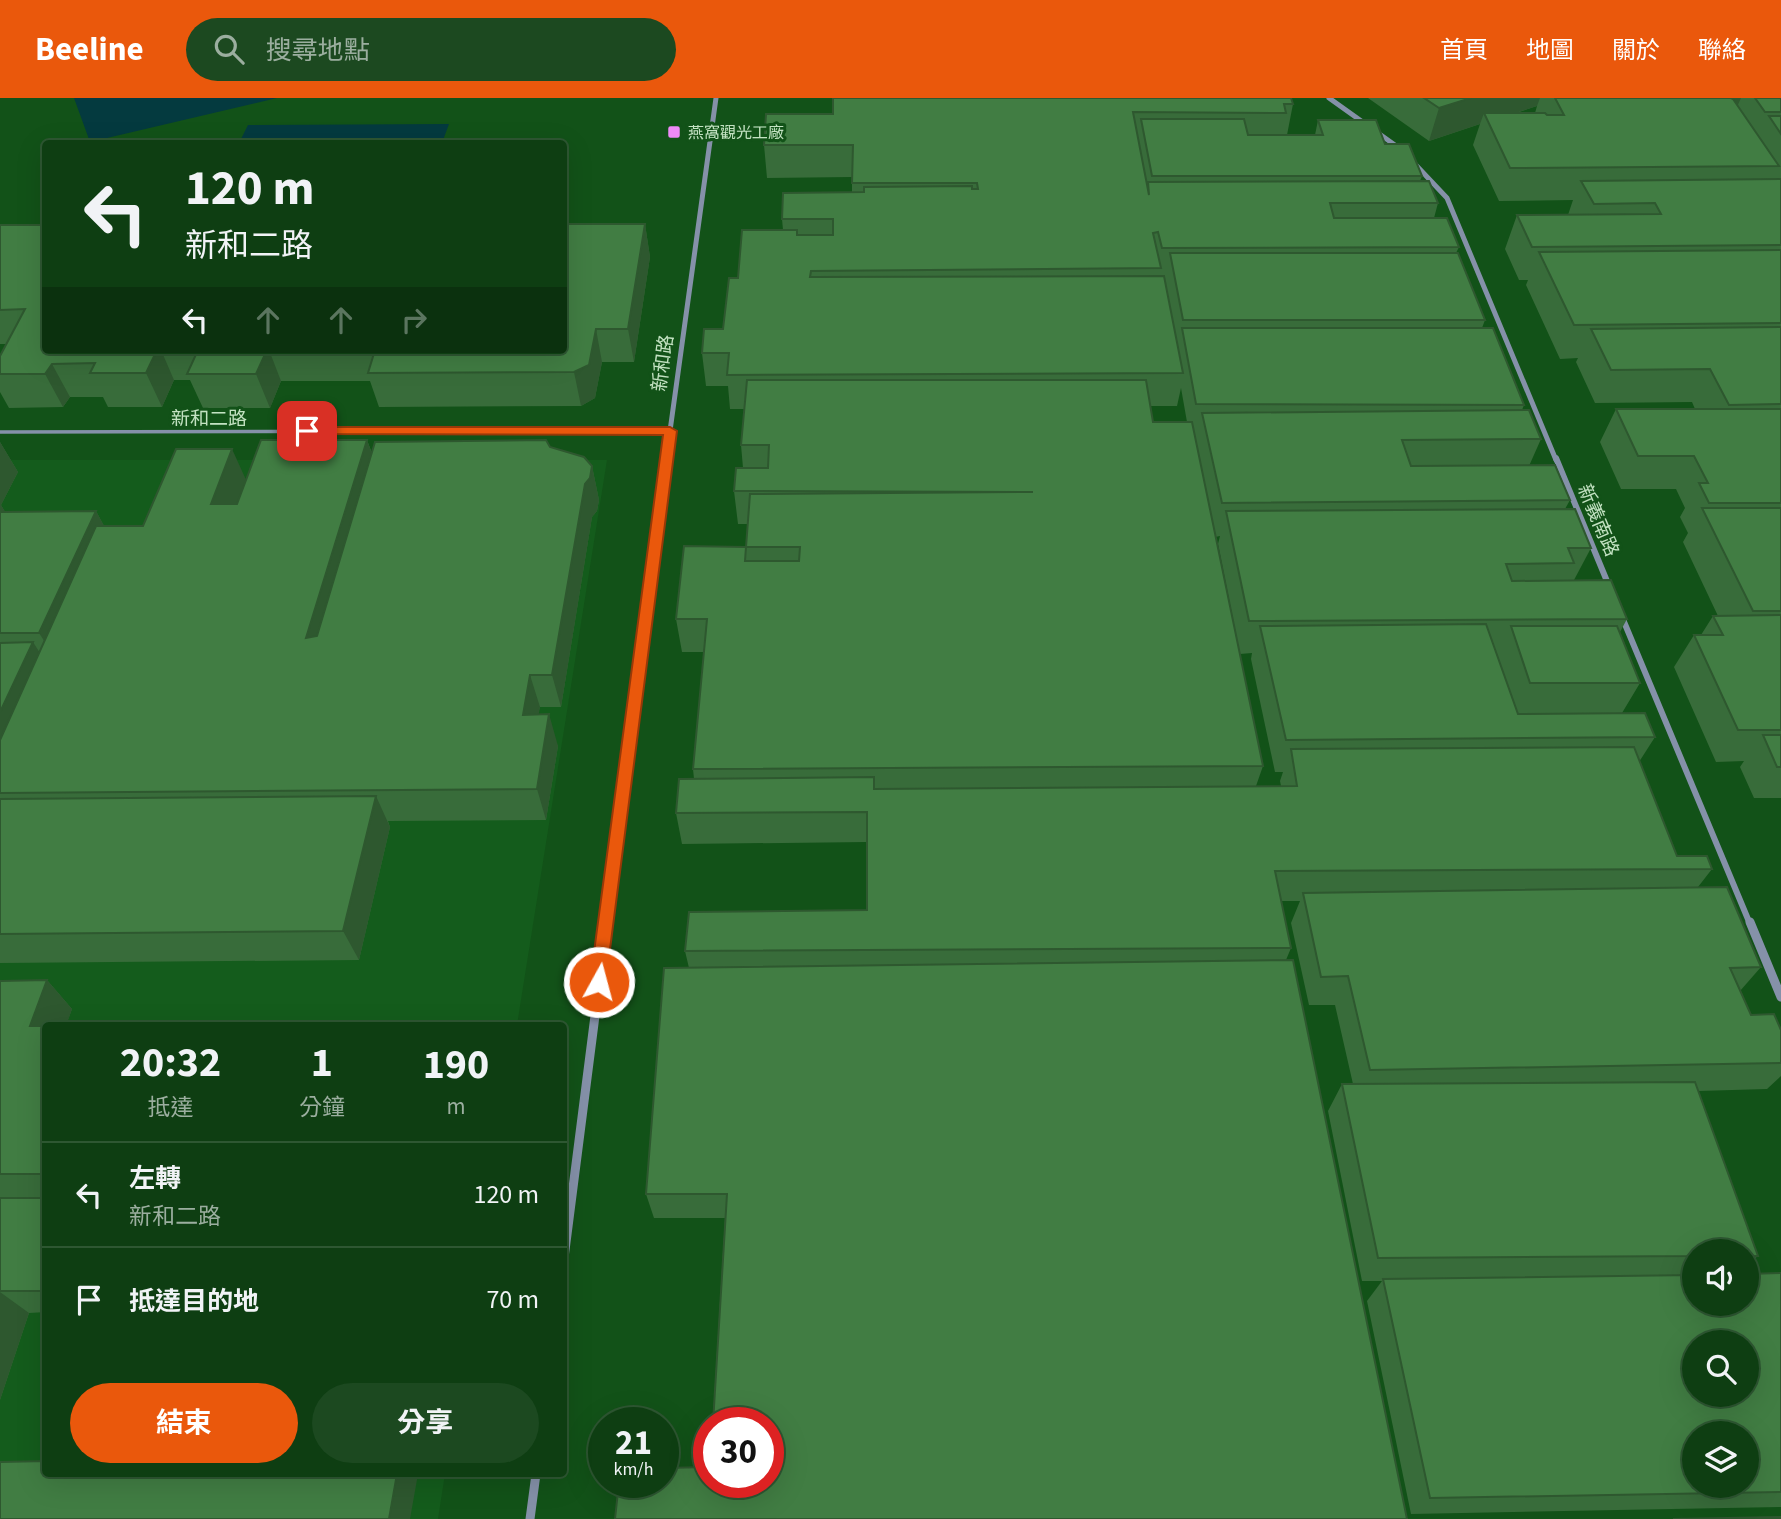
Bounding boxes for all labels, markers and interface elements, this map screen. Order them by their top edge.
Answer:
search box [186,18,676,81]
text: Beeline [35,26,144,73]
icon: search [210,30,248,68]
text: 搜尋地點 [266,32,370,69]
text: 首頁 [1440,33,1488,68]
text: 地圖 [1526,33,1574,68]
text: 關於 [1612,33,1660,68]
text: 聯絡 [1698,33,1746,68]
place label: 燕窩觀光工廠 [688,122,784,144]
marker: 燕窩觀光工廠 [666,124,682,140]
text: 120 m [185,154,314,224]
icon: left [70,168,161,259]
text: 新和二路 [185,223,313,269]
icon: left [176,301,214,339]
icon: ahead [249,301,287,339]
icon: ahead [322,301,360,339]
icon: right [395,301,433,339]
street label: 新和路 [646,333,681,393]
pin [277,401,337,461]
street label: 新和二路 [171,406,247,433]
icon: arrive [288,412,326,450]
street label: 新義南路 [1570,480,1625,561]
position arrow [562,945,636,1019]
text: 20:32 [120,1033,221,1093]
text: 1 [311,1033,333,1093]
text: 190 [423,1035,489,1095]
text: m [446,1090,465,1123]
text: 抵達 [147,1091,193,1124]
text: 分鐘 [299,1091,345,1124]
text: 左轉 [129,1160,181,1197]
icon: left [70,1176,108,1214]
text: 120 m [473,1176,539,1213]
text: 新和二路 [129,1200,221,1233]
map controls [1682,1239,1759,1498]
button: sound [1682,1239,1759,1316]
icon: arrive [70,1281,108,1319]
text: 70 m [486,1281,539,1318]
text: 抵達目的地 [129,1283,259,1320]
button: search [1682,1330,1759,1407]
button: 結束 [70,1383,298,1463]
button: 分享 [312,1383,539,1463]
speed limit sign: 30 [693,1407,784,1498]
text: 21 [615,1418,652,1468]
button: layers [1682,1421,1759,1498]
text: km/h [614,1457,653,1482]

